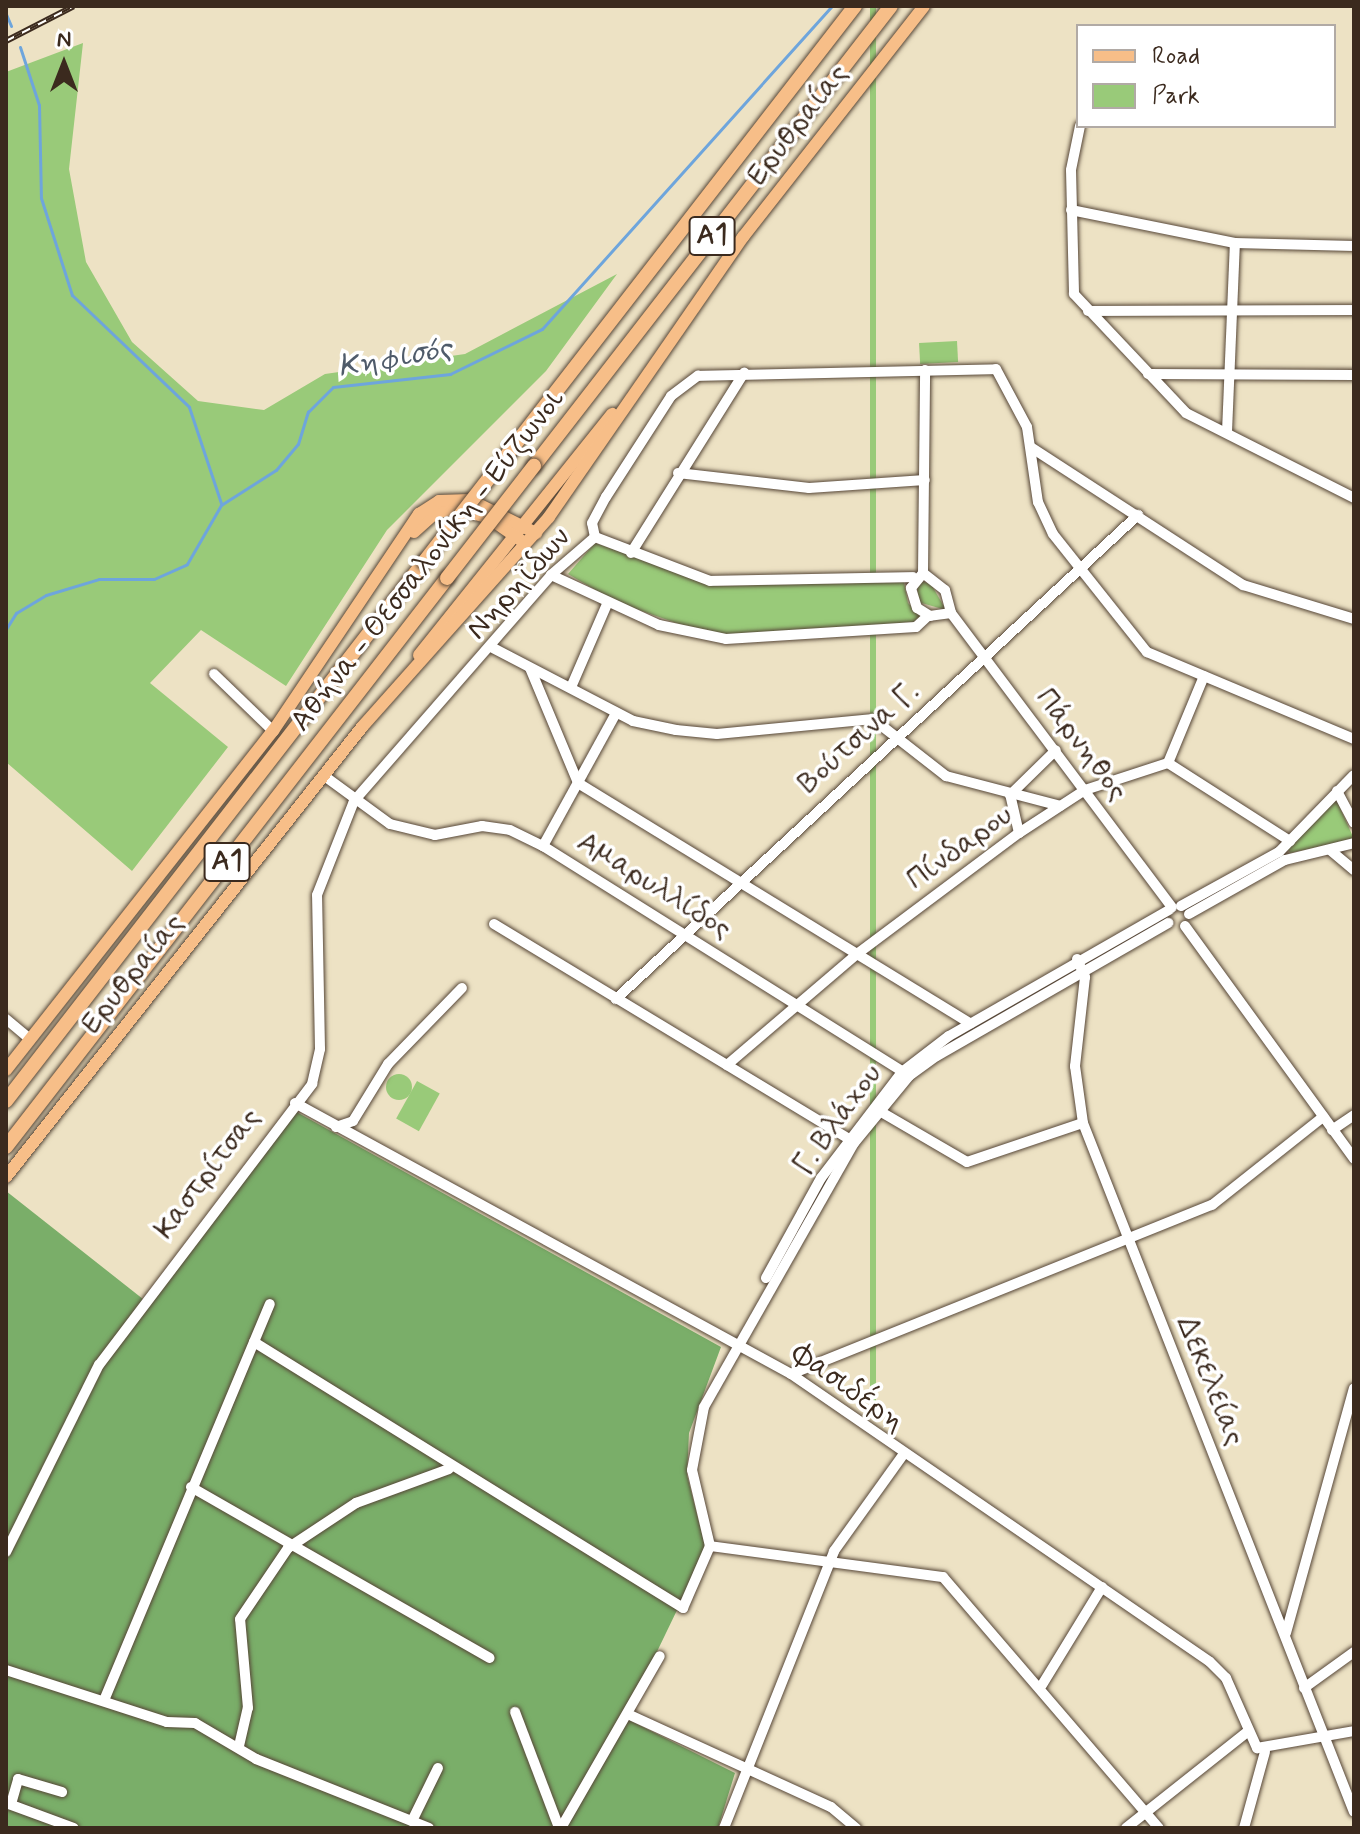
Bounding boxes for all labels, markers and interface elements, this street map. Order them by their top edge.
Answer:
north arrow [24,24,104,104]
legend [1076,24,1336,128]
text: N [57,26,71,54]
text: Road [1152,41,1200,72]
street label: Ερυθραίας [739,57,857,193]
text: Park [1152,81,1200,112]
road number: Α1 [688,212,736,260]
water label: Κηφισός [335,329,455,387]
street label: Αθήνα - Θεσσαλονίκη - Εύζωνοι [283,383,573,739]
street label: Νηρηϊδων [459,520,579,648]
street label: Βούτσινα Γ. [791,674,927,802]
street label: Πάρνηθος [1027,682,1135,808]
street label: Πίνδαρου [900,798,1020,898]
street label: Αμαρυλλίδος [570,824,738,948]
road number: Α1 [203,838,251,886]
street label: Ερυθραίας [74,907,192,1041]
street label: Γ. Βλάχου [786,1057,890,1183]
street label: Καστρίτσας [147,1101,269,1247]
street label: Δεκελείας [1168,1311,1252,1451]
street label: Φασιδέρη [785,1336,911,1440]

